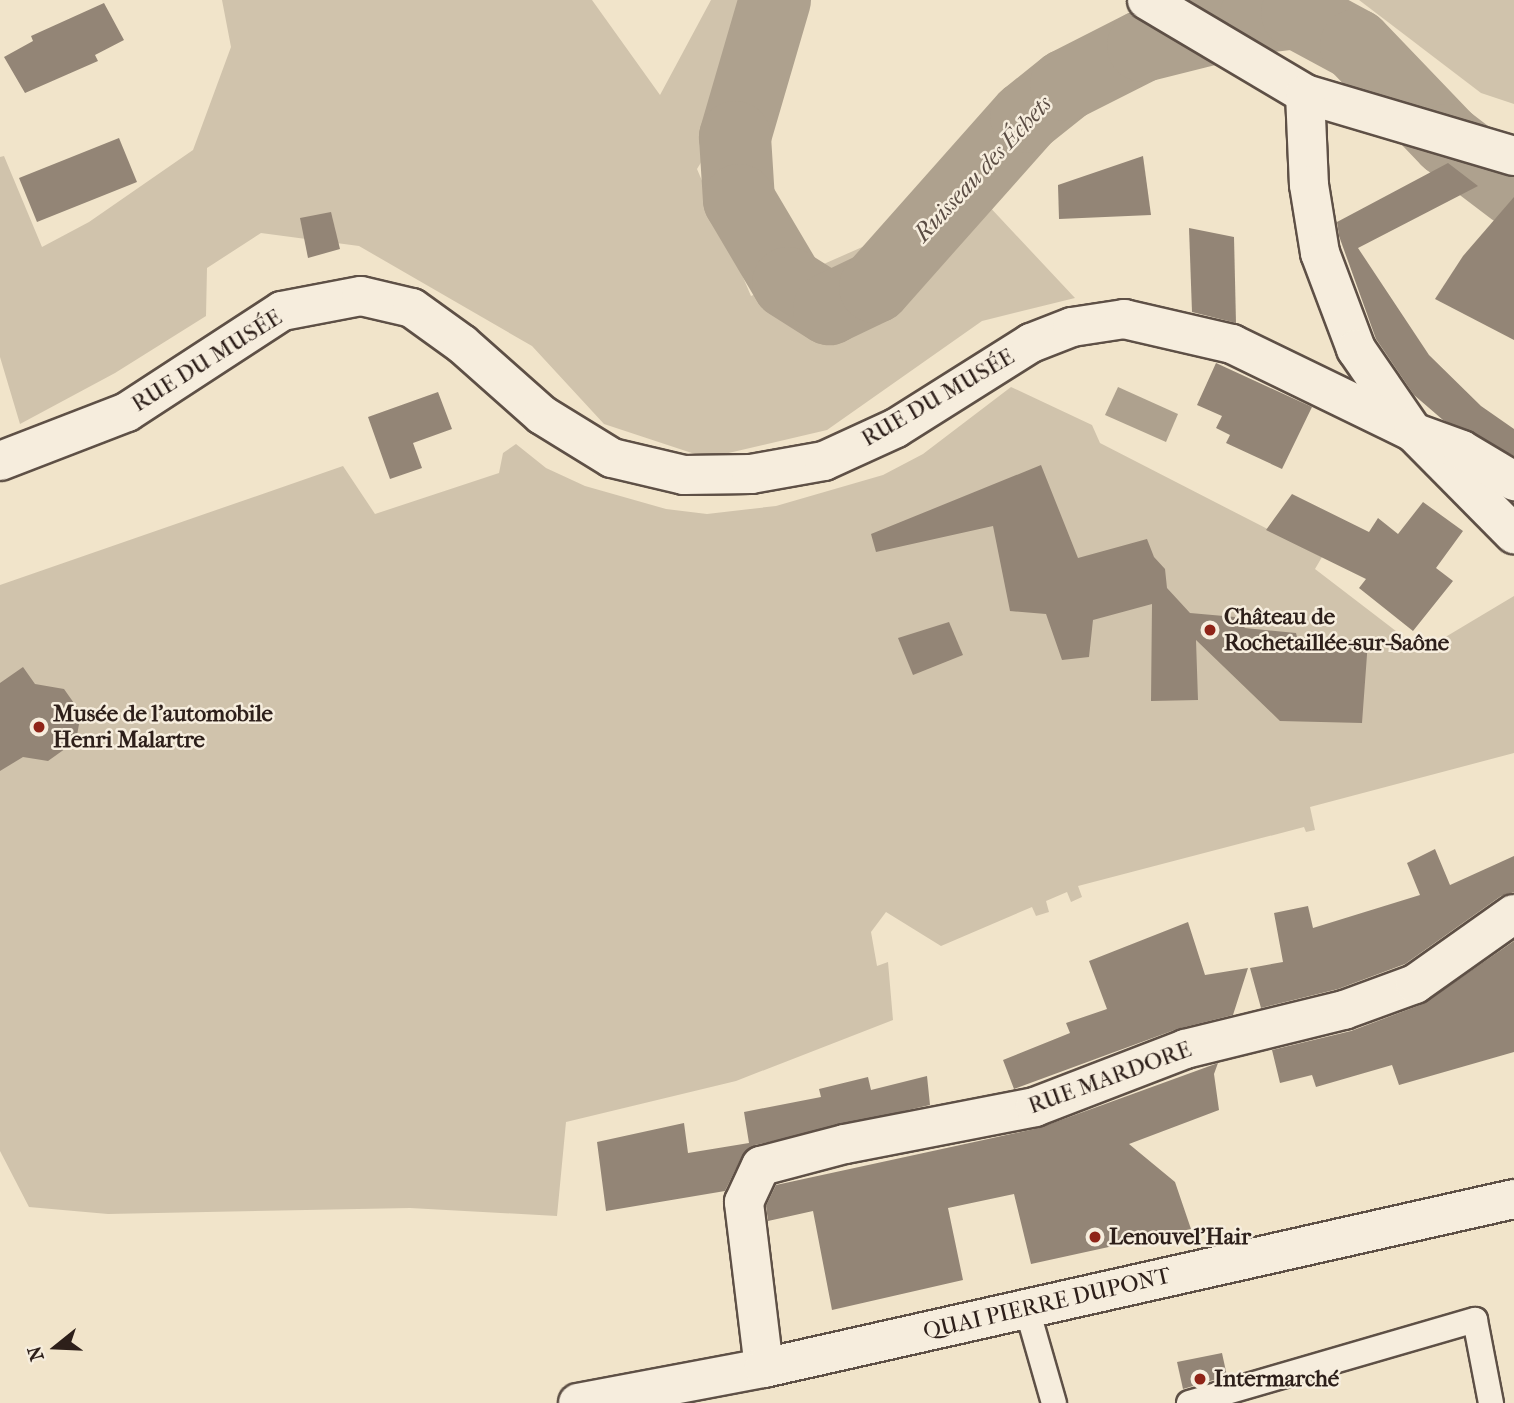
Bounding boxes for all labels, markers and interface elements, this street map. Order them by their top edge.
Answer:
water label: Ruisseau des Échets [908,90,1058,248]
street label: RUE DU MUSÉE [127,304,287,418]
street label: RUE DU MUSÉE [857,343,1019,453]
place label: Château de Rochetaillée-sur-Saône [1224,603,1449,657]
marker: Château de Rochetaillée-sur-Saône [1202,622,1218,638]
place label: Musée de l'automobile Henri Malartre [53,700,273,754]
marker: Musée de l'automobile Henri Malartre [31,719,47,735]
street label: RUE MARDORE [1025,1036,1195,1120]
place label: Lenouvel'Hair [1109,1223,1251,1251]
marker: Lenouvel'Hair [1087,1229,1103,1245]
street label: QUAI PIERRE DUPONT [921,1262,1173,1346]
north arrow [21,1312,91,1382]
text: N [23,1343,49,1364]
place label: Intermarché [1214,1365,1339,1393]
marker: Intermarché [1192,1371,1208,1387]

